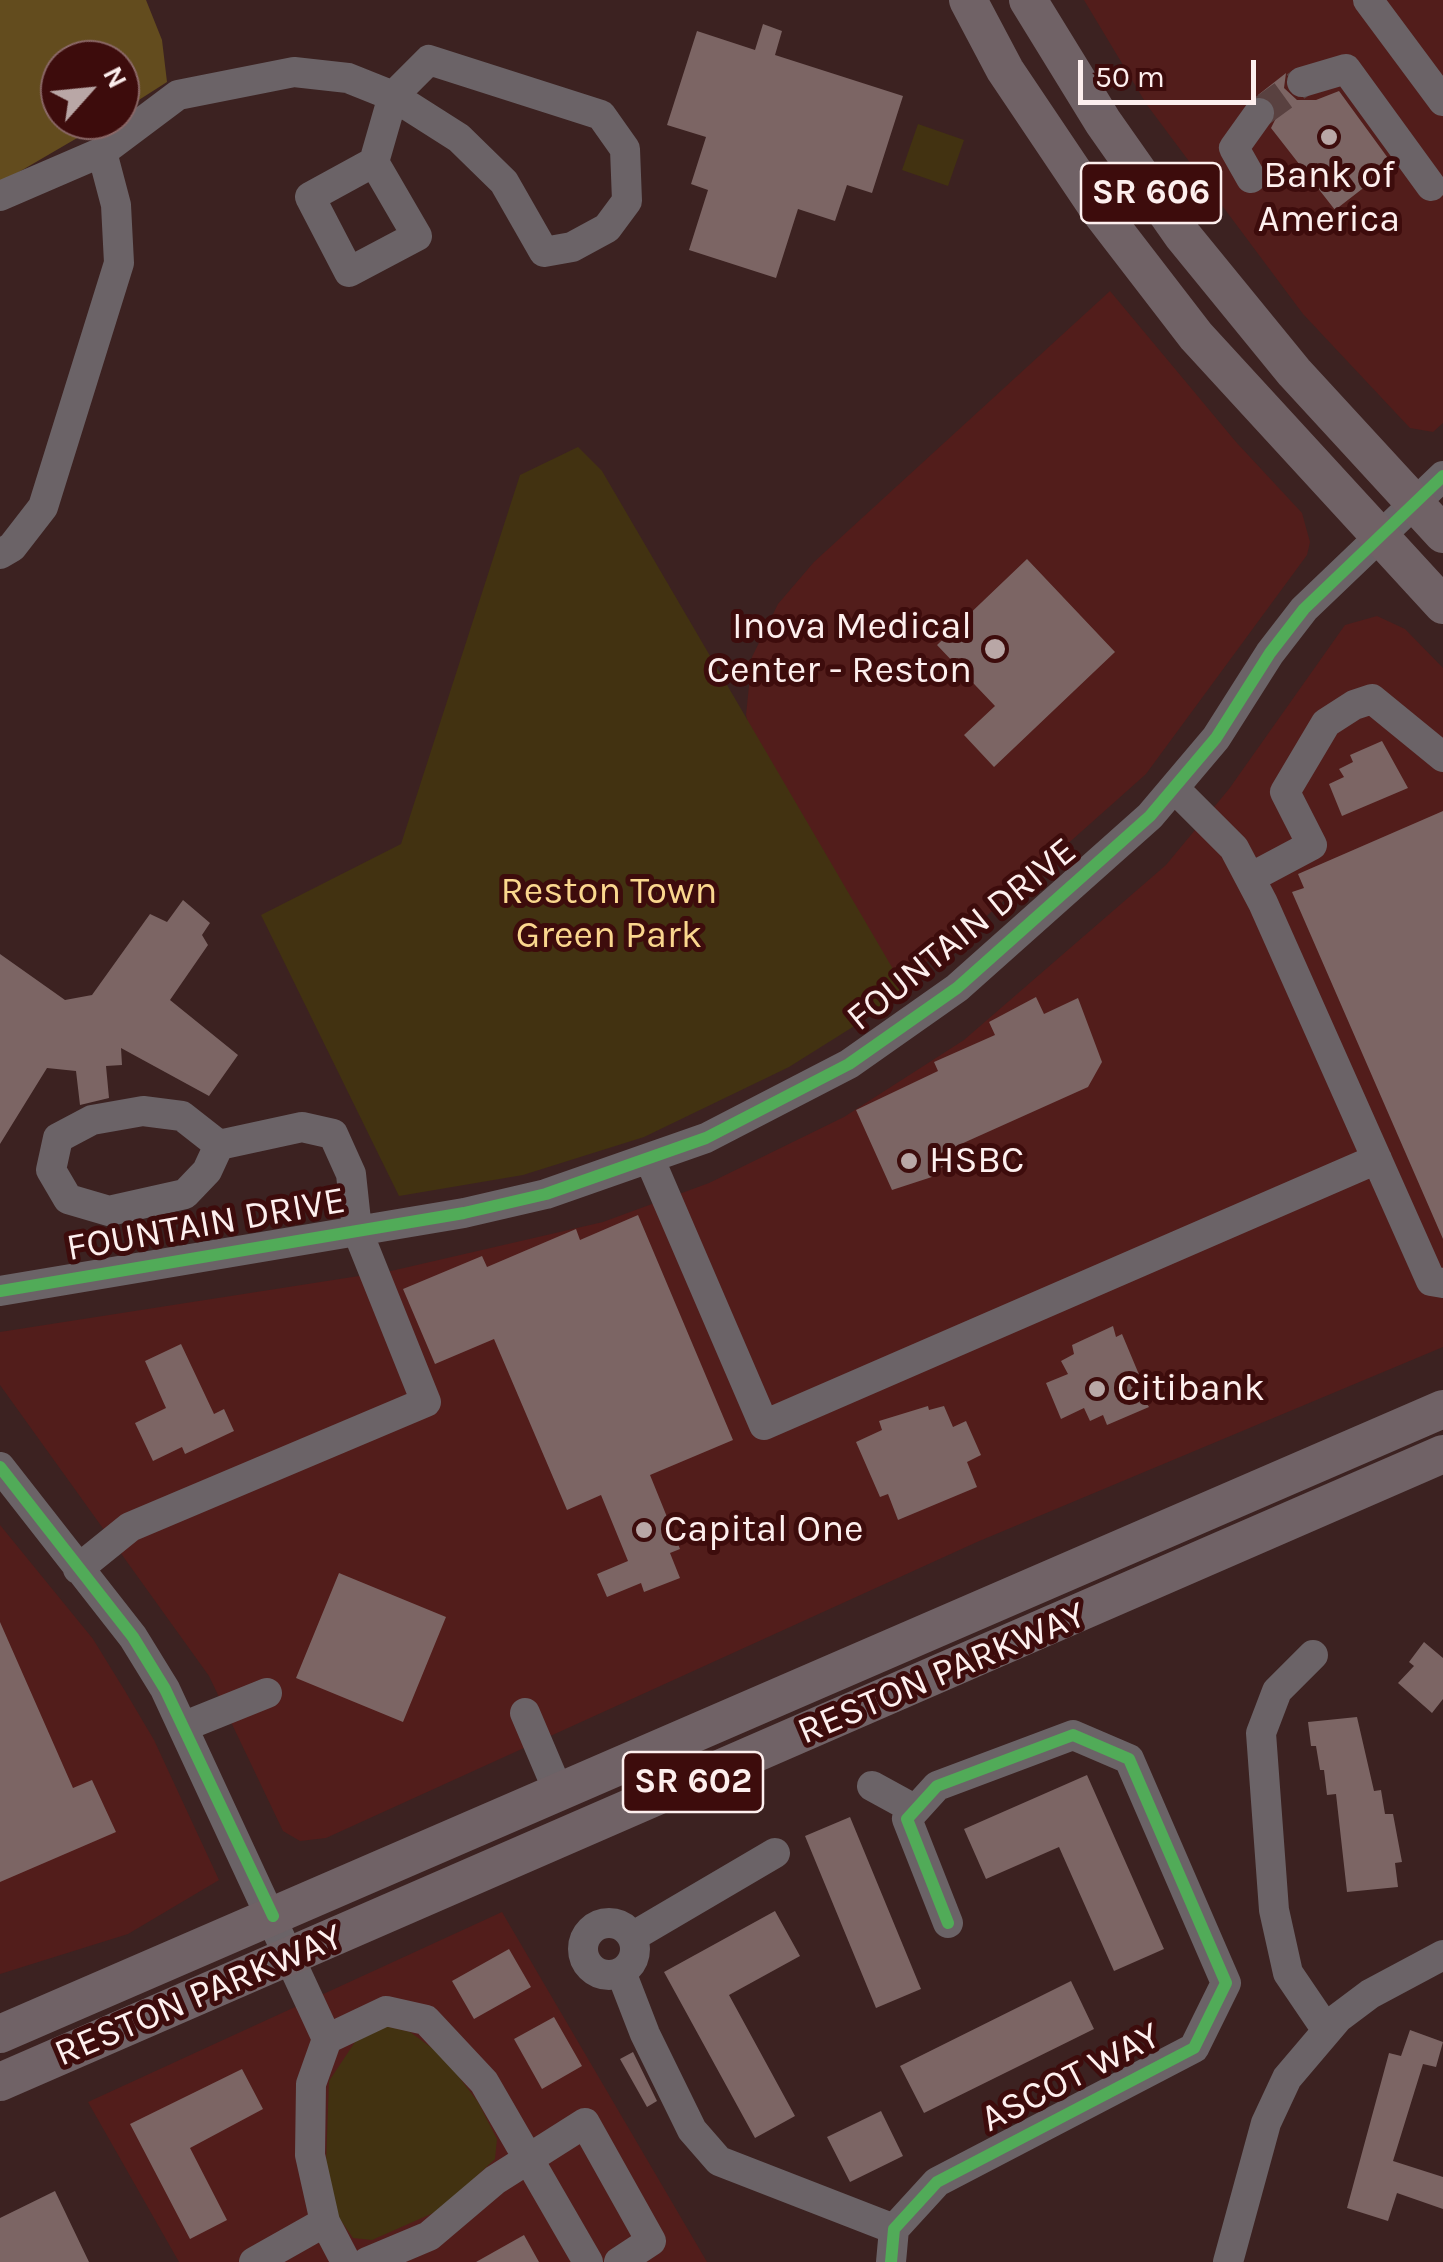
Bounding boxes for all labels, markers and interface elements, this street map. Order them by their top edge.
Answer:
north arrow [40,40,140,140]
scale bar [1083,40,1260,102]
text: 50 m [1095,59,1165,95]
text: N [96,61,135,93]
marker: Bank of America [1318,126,1340,148]
place label: Bank of America [1258,153,1400,242]
road number: SR 606 [1081,163,1221,223]
place label: Inova Medical Center - Reston [707,604,972,694]
marker: Inova Medical Center - Reston [982,636,1008,662]
street label: FOUNTAIN DRIVE [838,829,1086,1041]
park label: Reston Town Green Park [500,869,718,958]
place label: HSBC [929,1138,1024,1184]
marker: HSBC [898,1150,920,1172]
street label: FOUNTAIN DRIVE [63,1178,349,1272]
place label: Citibank [1117,1366,1265,1412]
marker: Citibank [1086,1378,1108,1400]
place label: Capital One [664,1507,864,1553]
marker: Capital One [633,1519,655,1541]
street label: RESTON PARKWAY [791,1593,1093,1755]
road number: SR 602 [623,1752,763,1812]
street label: RESTON PARKWAY [48,1915,350,2077]
street label: ASCOT WAY [974,2013,1168,2143]

